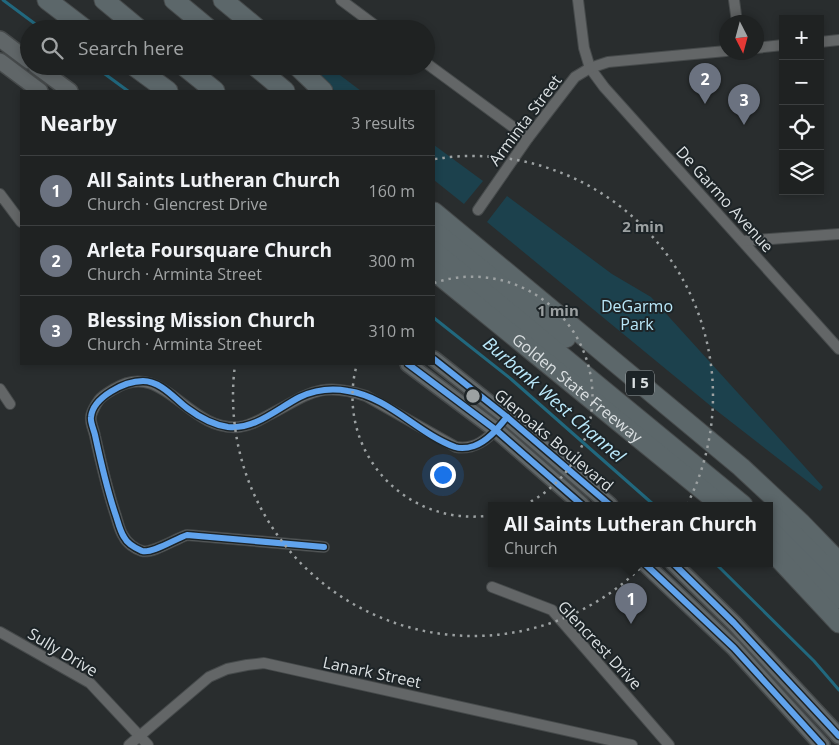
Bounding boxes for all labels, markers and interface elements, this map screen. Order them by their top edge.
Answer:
north arrow [719,15,764,60]
map controls [779,15,824,195]
button: + [779,15,824,60]
search box [20,20,435,75]
icon: search [38,34,66,62]
text: Search here [78,35,184,61]
button: − [779,60,824,105]
pin: 2 [689,63,721,104]
street label: Arminta Street [483,70,567,170]
pin: 3 [728,84,760,125]
button: locate [779,105,824,150]
text: Nearby [40,109,117,137]
text: 3 results [351,112,415,134]
street label: De Garmo Avenue [671,141,779,257]
button: layers [779,150,824,195]
text: All Saints Lutheran Church [87,167,340,193]
text: 1 [51,180,61,202]
text: 160 m [369,180,415,202]
text: Church · Glencrest Drive [87,193,268,215]
text: 2 min [622,216,664,236]
text: Arleta Foursquare Church [87,237,332,263]
text: 2 [51,250,61,272]
text: 300 m [369,250,415,272]
text: Church · Arminta Street [87,263,262,285]
park label: DeGarmo Park [601,295,673,335]
text: 1 min [537,300,579,320]
text: Blessing Mission Church [87,307,315,333]
text: 3 [51,320,61,342]
text: 310 m [369,320,415,342]
street label: Golden State Freeway [508,328,648,448]
water label: Burbank West Channel [479,331,631,468]
text: Church · Arminta Street [87,333,262,355]
road number: I 5 [626,370,654,396]
street label: Glenoaks Boulevard [490,384,618,496]
centre of rings [464,387,482,405]
your location [430,462,456,488]
popup [488,502,773,567]
text: All Saints Lutheran Church [504,511,757,537]
text: Church [504,537,558,559]
pin: 1 [615,583,647,624]
street label: Glencrest Drive [553,596,647,694]
street label: Sully Drive [24,622,102,682]
street label: Lanark Street [321,651,423,693]

